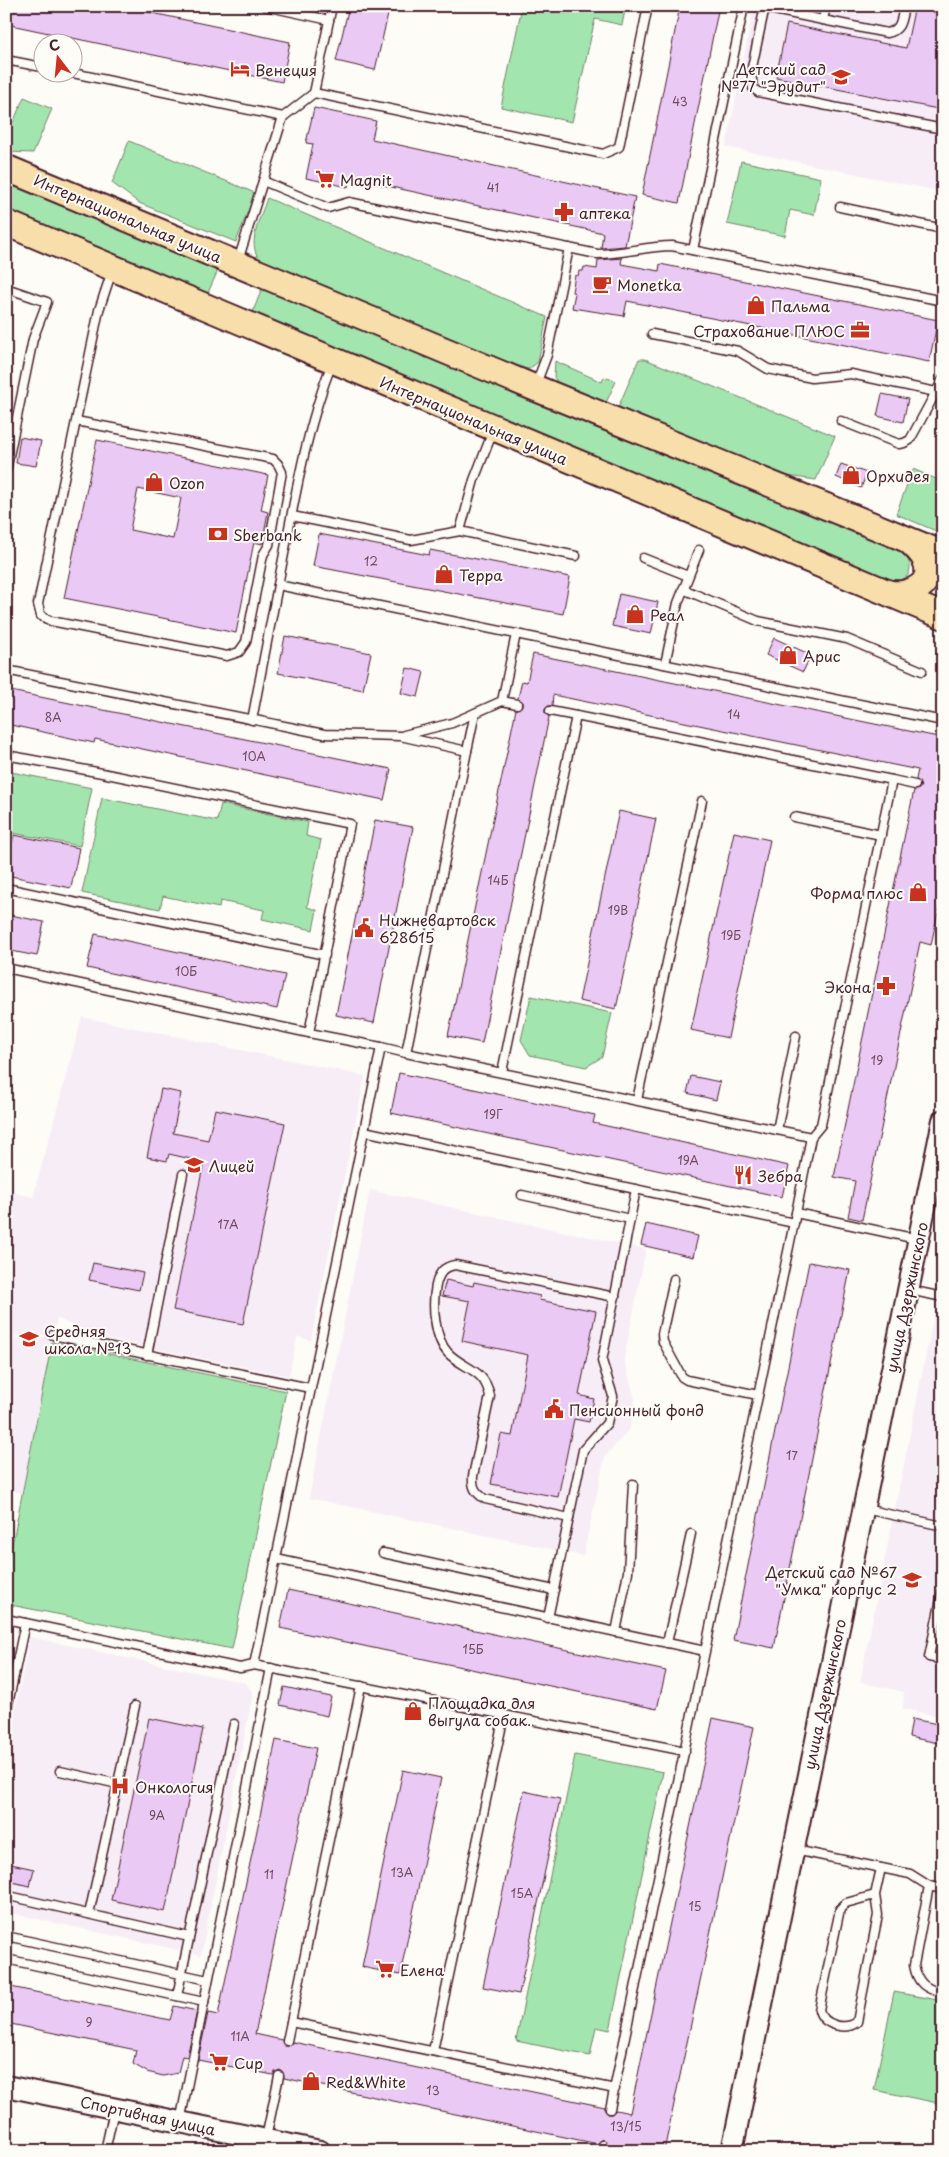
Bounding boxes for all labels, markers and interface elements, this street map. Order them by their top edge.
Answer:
north arrow [32,32,82,82]
text: С [46,33,62,57]
place label: Детский сад №77 "Эрудит" [721,57,826,97]
hotel icon: Венеция [229,58,251,80]
place label: Венеция [255,58,317,81]
school or university icon: Детский сад №77 "Эрудит" [830,66,852,88]
house number: 43 [672,92,688,110]
street label: Интернациональная улица [31,168,226,268]
supermarket icon: Magnit [314,168,336,190]
place label: Magnit [340,168,392,191]
house number: 41 [487,178,499,196]
pharmacy icon: аптека [553,201,575,223]
place label: аптека [579,201,631,224]
cafe icon: Monetka [591,273,613,295]
place label: Monetka [617,273,682,296]
shop icon: Пальма [745,294,767,316]
place label: Пальма [771,294,831,317]
place label: Страхование ПЛЮС [693,319,845,342]
office icon: Страхование ПЛЮС [849,319,871,341]
street label: Интернациональная улица [377,370,572,470]
shop icon: Орхидея [840,464,862,486]
place label: Орхидея [866,464,930,487]
shop icon: Ozon [143,471,165,493]
place label: Ozon [169,471,205,494]
bank icon: Sberbank [207,523,229,545]
place label: Sberbank [233,523,302,546]
house number: 12 [364,552,378,570]
shop icon: Терра [433,563,455,585]
place label: Терра [459,563,503,586]
shop icon: Реал [624,603,646,625]
place label: Реал [650,603,684,626]
shop icon: Арис [777,644,799,666]
place label: Арис [803,644,841,667]
house number: 14 [727,705,741,723]
house number: 8А [45,708,61,726]
house number: 10А [242,747,266,765]
house number: 14Б [487,871,509,889]
place label: Форма плюс [810,881,903,904]
shop icon: Форма плюс [907,881,929,903]
house number: 19В [608,901,628,919]
place label: Нижневартовск 628615 [379,908,496,948]
public building icon: Нижневартовск 628615 [353,917,375,939]
house number: 19Б [721,926,741,944]
house number: 10Б [175,962,197,980]
place label: Экона [824,975,872,998]
pharmacy icon: Экона [875,975,897,997]
house number: 19 [871,1051,883,1069]
house number: 19Г [484,1105,503,1123]
house number: 19А [677,1151,699,1169]
school or university icon: Лицей [183,1154,205,1176]
place label: Лицей [209,1154,255,1177]
restaurant icon: Зебра [732,1164,754,1186]
place label: Зебра [758,1164,803,1187]
house number: 17А [218,1215,238,1233]
street label: улица Дзержинского [879,1220,933,1374]
place label: Средняя школа №13 [44,1319,131,1359]
school or university icon: Средняя школа №13 [18,1328,40,1350]
public building icon: Пенсионный фонд [543,1398,565,1420]
place label: Пенсионный фонд [569,1398,704,1421]
house number: 17 [786,1446,798,1464]
place label: Детский сад №67 "Умка" корпус 2 [765,1560,897,1600]
school or university icon: Детский сад №67 "Умка" корпус 2 [901,1569,923,1591]
street label: улица Дзержинского [797,1617,851,1771]
house number: 15Б [463,1640,484,1658]
place label: Площадка для выгула собак. [428,1691,535,1731]
shop icon: Площадка для выгула собак. [402,1700,424,1722]
hospital icon: Онкология [109,1775,131,1797]
place label: Онкология [135,1775,214,1798]
house number: 9А [149,1806,165,1824]
house number: 13А [391,1863,413,1881]
house number: 11 [264,1865,274,1883]
house number: 15А [511,1884,533,1902]
house number: 15 [688,1897,702,1915]
supermarket icon: Елена [374,1958,396,1980]
place label: Елена [400,1958,445,1981]
house number: 9 [85,2013,93,2031]
house number: 11А [230,2027,250,2045]
supermarket icon: Cup [208,2051,230,2073]
place label: Cup [234,2051,263,2074]
shop icon: Red&White [300,2070,322,2092]
place label: Red&White [326,2070,406,2093]
house number: 13 [426,2081,440,2099]
street label: Спортивная улица [78,2089,218,2141]
house number: 13/15 [610,2117,642,2135]

